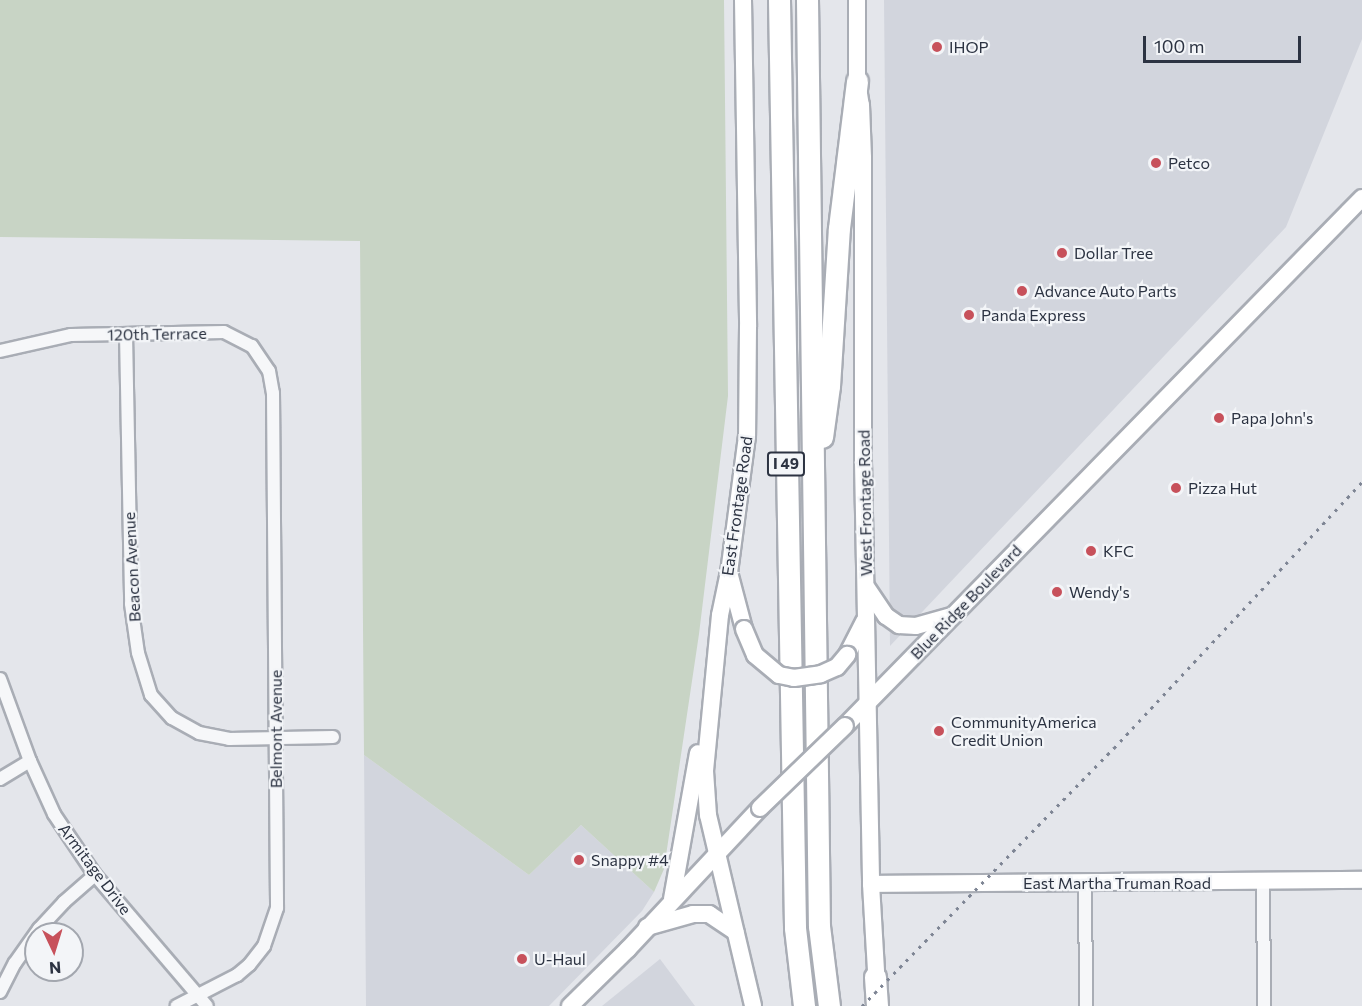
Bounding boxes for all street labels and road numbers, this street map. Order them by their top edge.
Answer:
street label: 120th Terrace [107,324,207,344]
street label: West Frontage Road [854,430,876,576]
street label: East Frontage Road [718,435,756,577]
road number: I 49 [766,452,806,476]
street label: Beacon Avenue [120,511,144,623]
street label: Blue Ridge Boulevard [906,541,1026,663]
street label: Belmont Avenue [266,670,286,788]
street label: Armitage Drive [55,820,135,918]
street label: East Martha Truman Road [1023,873,1211,893]

